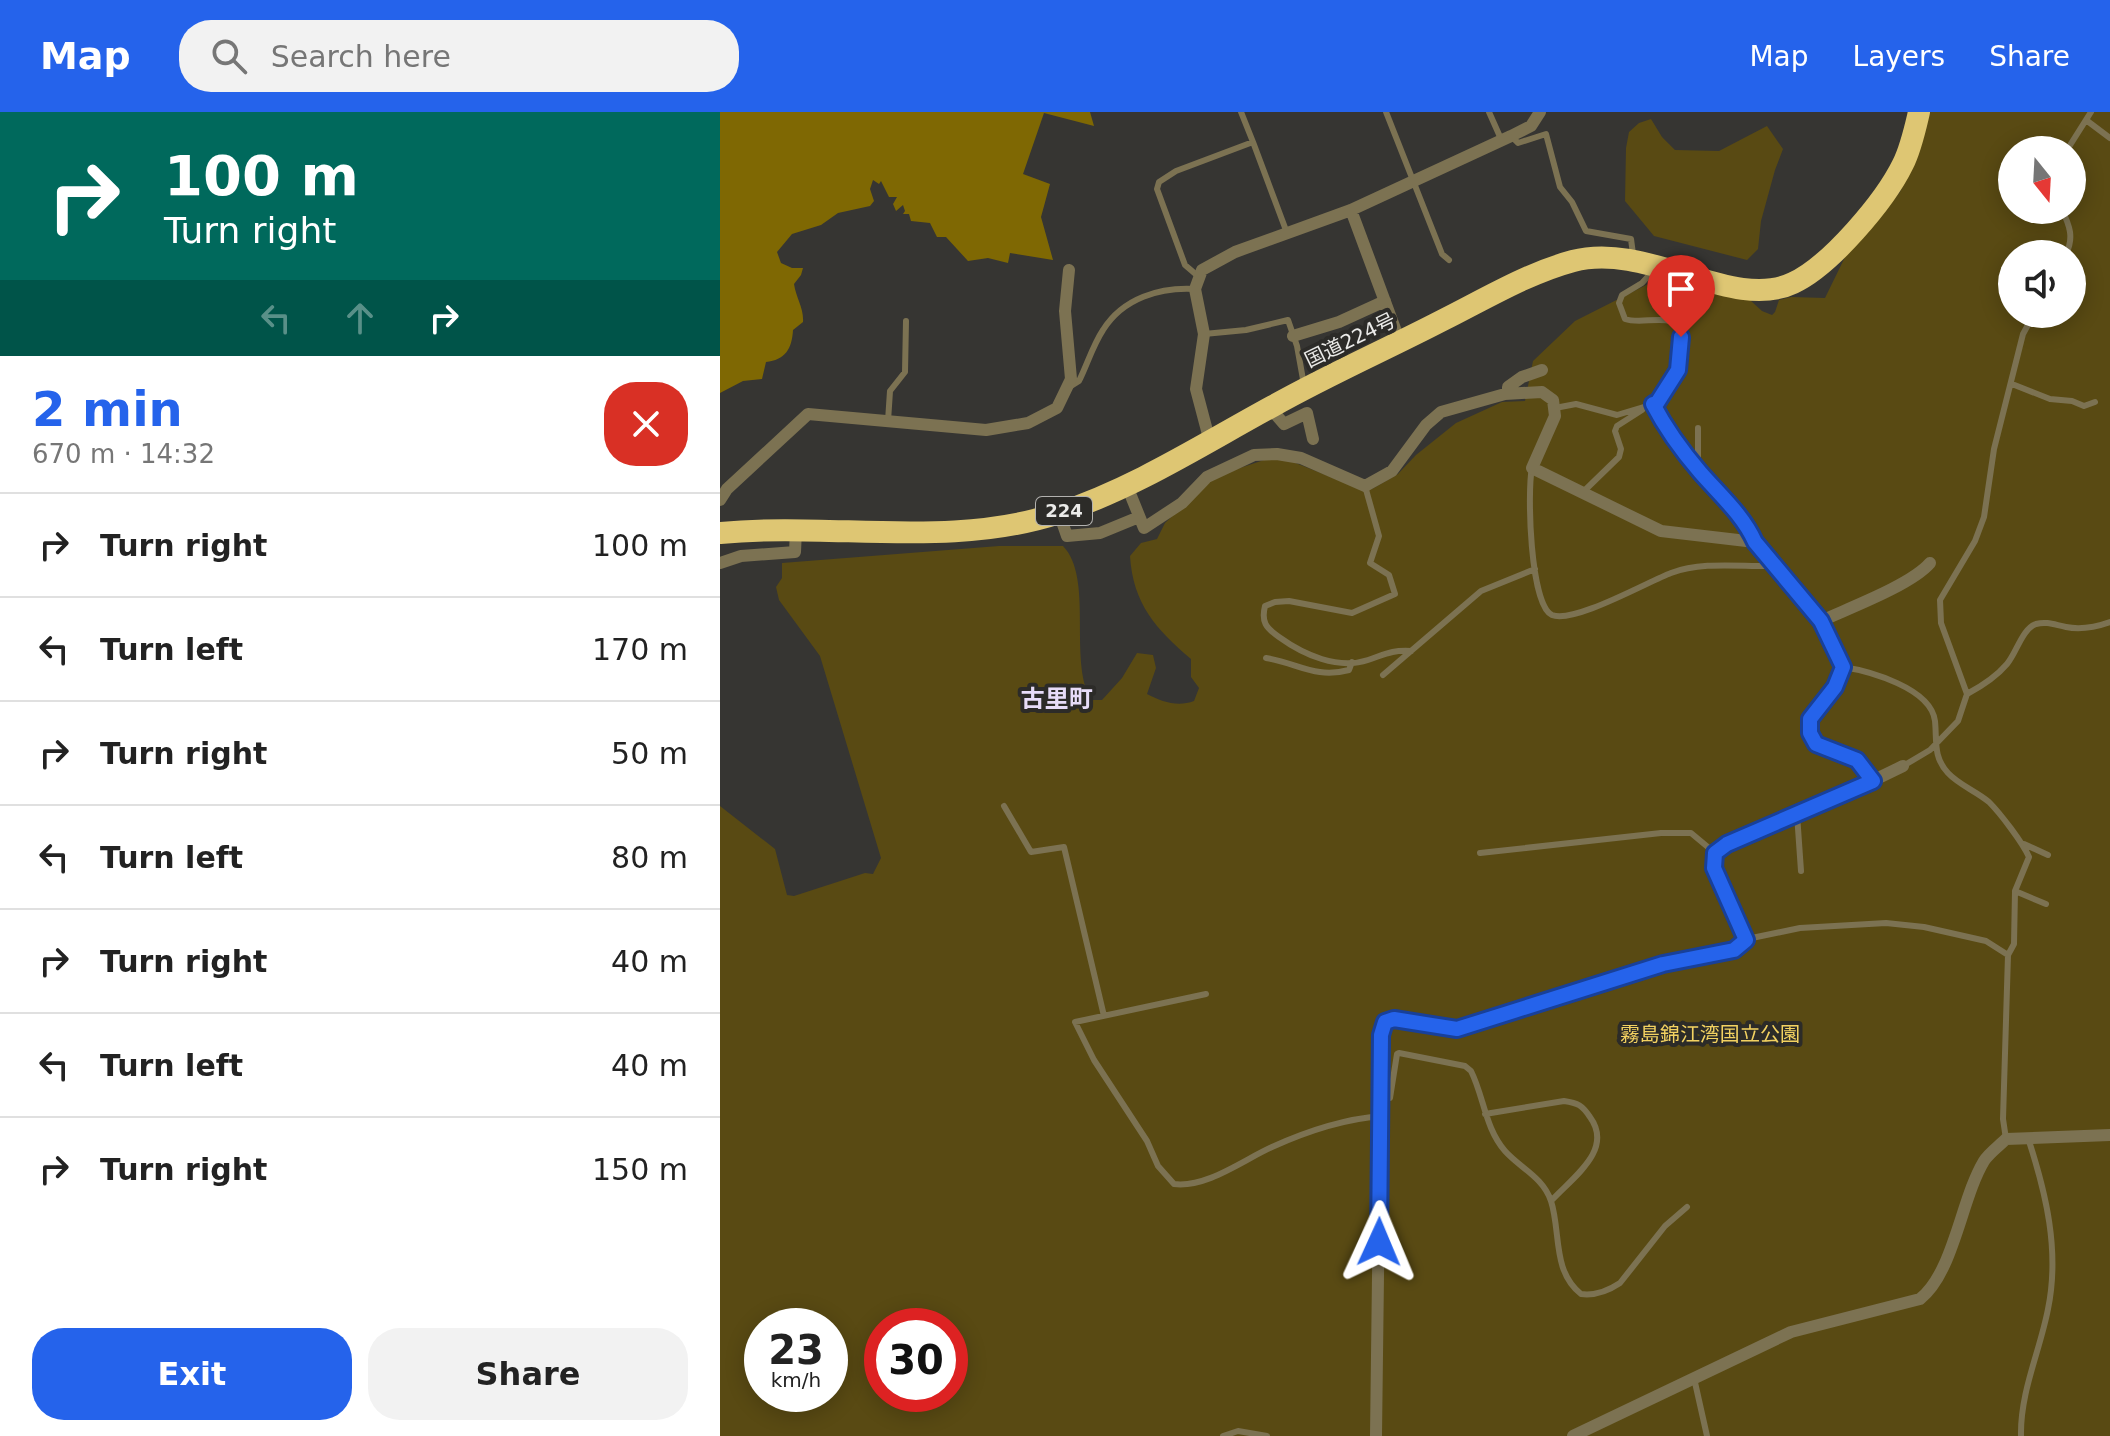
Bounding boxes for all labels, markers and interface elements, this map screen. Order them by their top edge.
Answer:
search box [179,20,739,92]
text: Map [40,34,131,78]
icon: search [207,34,251,78]
text: Search here [271,39,451,74]
text: Map [1749,40,1809,73]
text: Layers [1853,40,1945,73]
text: Share [1989,40,2070,73]
north arrow [1998,136,2086,224]
map controls [1998,136,2086,328]
text: 100 m [164,143,359,208]
icon: right [32,144,136,248]
text: Turn right [164,210,336,251]
button: sound [1998,240,2086,328]
pin [1647,255,1715,337]
icon: arrive [1659,267,1703,311]
icon: left [254,296,298,340]
icon: ahead [338,296,382,340]
icon: right [422,296,466,340]
street label: 国道224号 [1301,308,1399,372]
text: 2 min [32,381,183,437]
button: close [604,382,688,466]
text: 670 m · 14:32 [32,439,215,469]
road number: 224 [1036,497,1092,525]
icon: right [32,523,76,567]
text: Turn right [100,528,267,563]
text: 100 m [592,528,688,563]
icon: left [32,627,76,671]
text: Turn left [100,632,243,667]
text: 170 m [592,632,688,667]
district label: 古里町 [1021,685,1093,713]
icon: right [32,731,76,775]
text: Turn right [100,736,267,771]
text: 50 m [611,736,688,771]
icon: left [32,835,76,879]
text: Turn left [100,840,243,875]
text: 80 m [611,840,688,875]
icon: right [32,939,76,983]
text: Turn right [100,944,267,979]
text: 40 m [611,944,688,979]
park label: 霧島錦江湾国立公園 [1620,1022,1800,1046]
icon: left [32,1043,76,1087]
text: Turn left [100,1048,243,1083]
text: 40 m [611,1048,688,1083]
icon: right [32,1147,76,1191]
text: Turn right [100,1152,267,1187]
text: 150 m [592,1152,688,1187]
position arrow [1337,1200,1421,1284]
speed limit sign: 30 [864,1308,968,1412]
text: 23 [768,1327,824,1373]
button: Exit [32,1328,352,1420]
button: Share [368,1328,688,1420]
text: km/h [771,1368,821,1392]

